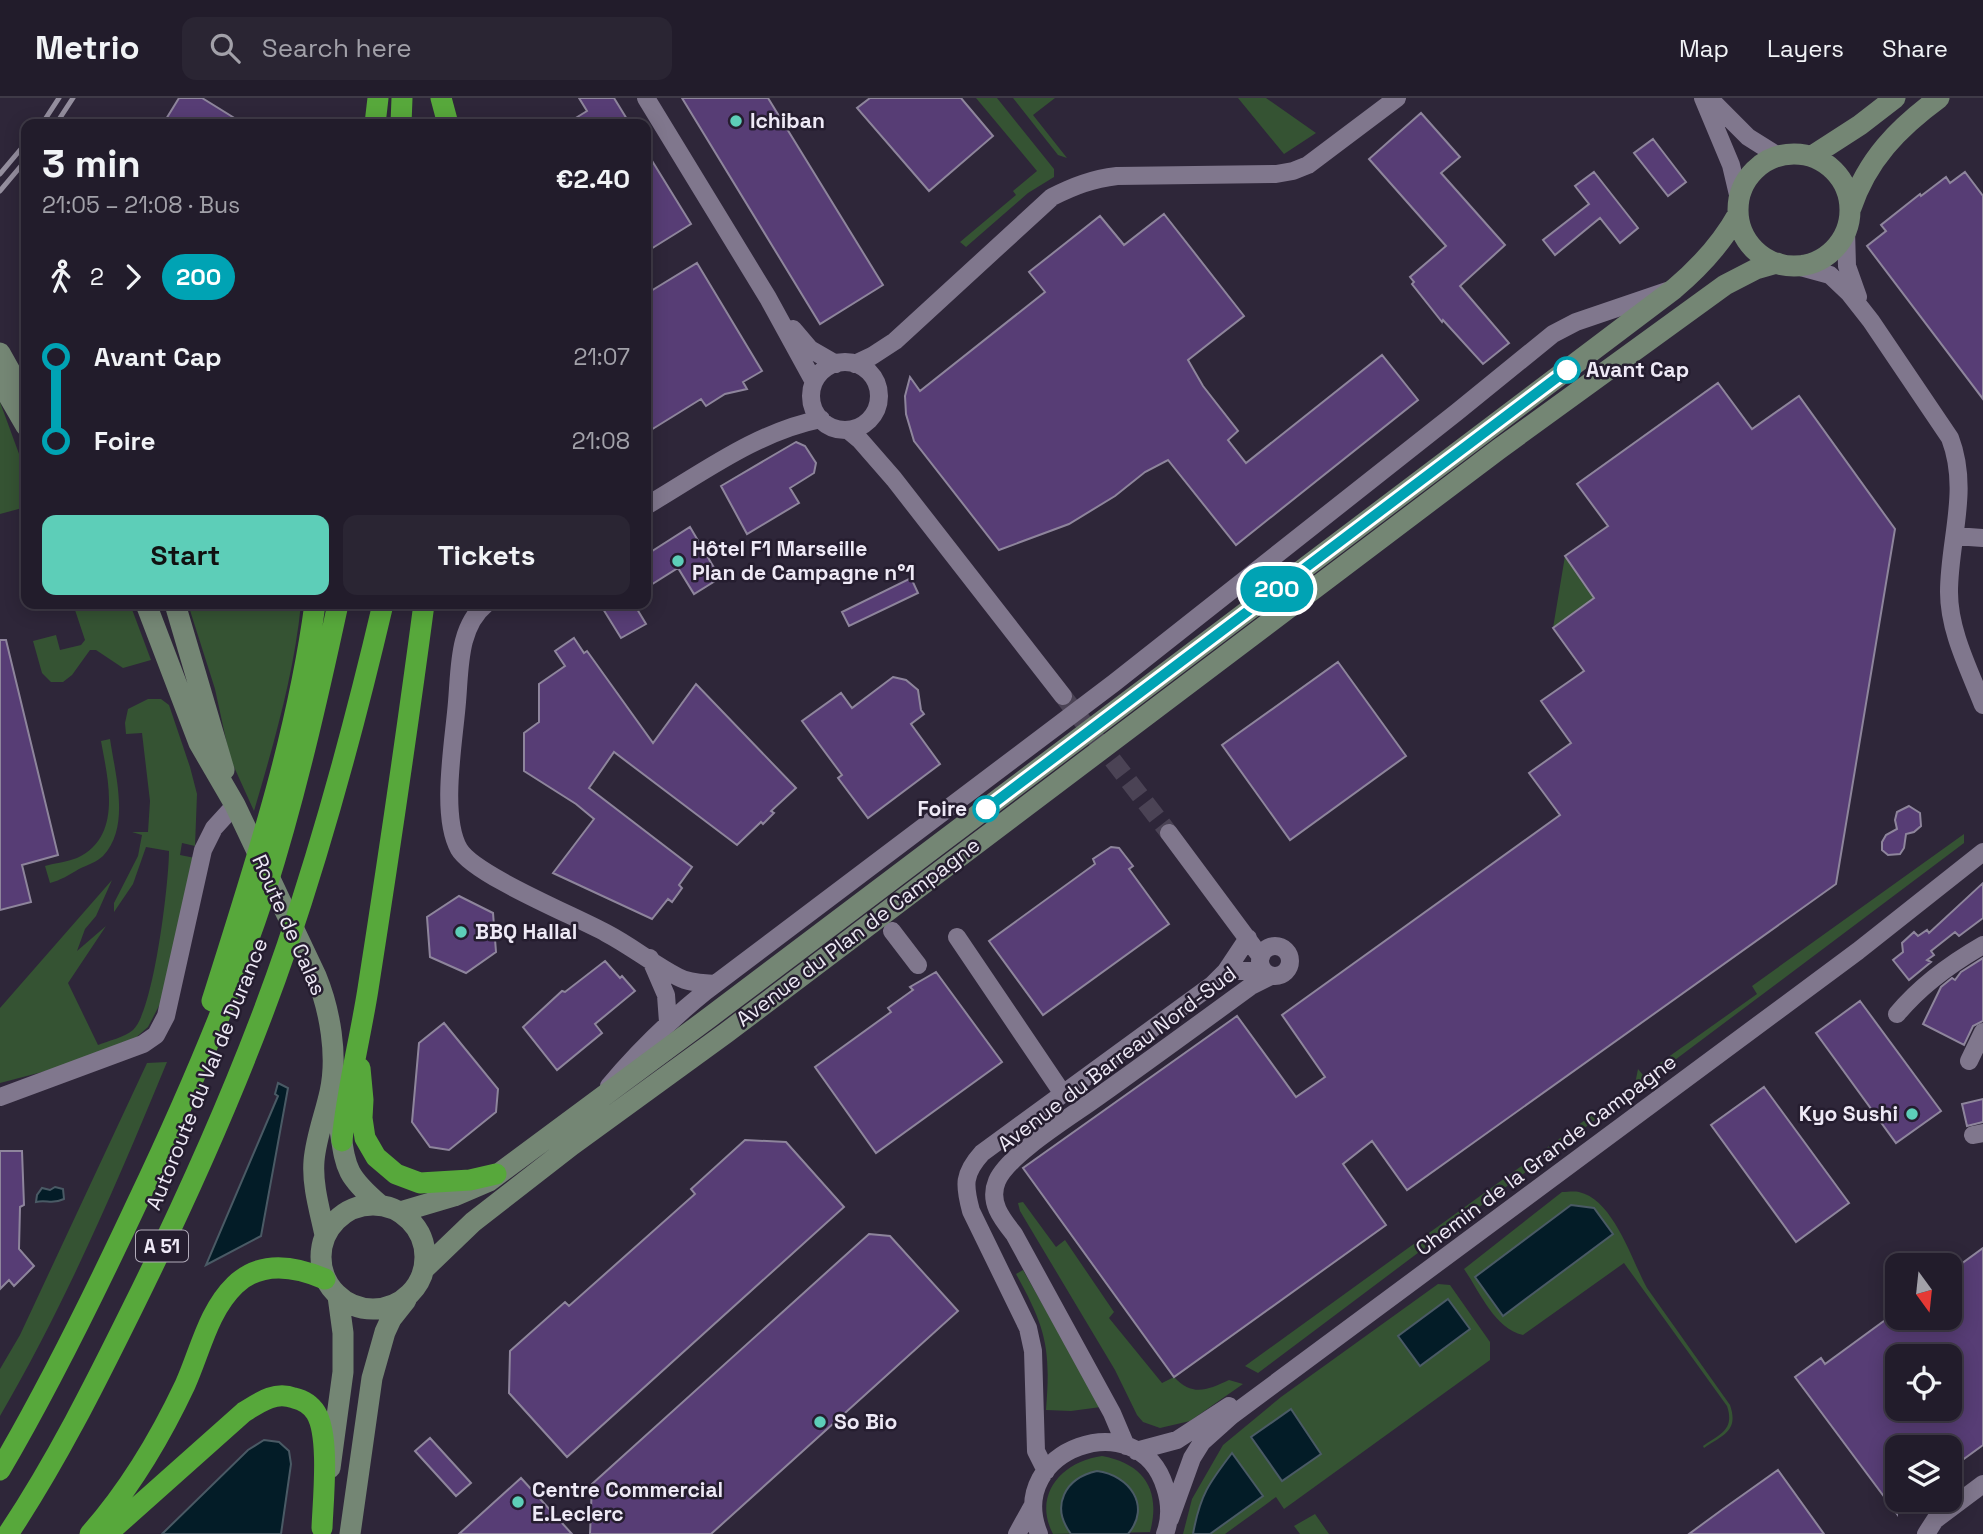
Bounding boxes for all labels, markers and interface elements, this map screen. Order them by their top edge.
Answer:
search box [182,17,672,80]
text: Metrio [35,27,140,69]
icon: search [206,29,244,67]
text: Search here [262,31,412,65]
text: Map [1679,33,1729,64]
text: Layers [1767,33,1844,64]
text: Share [1882,33,1948,64]
place label: Ichiban [750,107,825,134]
marker: Ichiban [728,113,744,129]
text: 3 min [42,140,141,188]
text: €2.40 [556,162,630,196]
text: 21:05 – 21:08 · Bus [42,190,240,220]
icon: walk [42,258,80,296]
icon: forward [114,258,152,296]
text: 200 [176,261,221,292]
text: 2 [90,262,104,292]
text: Avant Cap [94,340,222,374]
text: 21:07 [573,342,630,372]
place label: Avant Cap [1586,356,1689,383]
marker: Avant Cap [1554,357,1580,383]
text: Foire [94,424,155,458]
text: 21:08 [572,426,630,456]
button: Start [42,515,329,595]
button: Tickets [343,515,630,595]
place label: Hôtel F1 Marseille Plan de Campagne n°1 [692,535,915,586]
marker: Hôtel F1 Marseille Plan de Campagne n°1 [670,553,686,569]
line badge: 200 [1237,566,1317,612]
text: 200 [1254,573,1300,604]
place label: Foire [917,795,967,822]
marker: Foire [973,796,999,822]
street label: Avenue du Plan de Campagne [730,831,985,1032]
street label: Route de Calas [246,850,333,999]
place label: BBQ Hallal [475,918,577,945]
marker: BBQ Hallal [453,924,469,940]
street label: Autoroute du Val de Durance [140,934,274,1214]
street label: Avenue du Barreau Nord-Sud [992,960,1241,1157]
street label: Chemin de la Grande Campagne [1410,1048,1681,1262]
place label: Kyo Sushi [1799,1100,1898,1127]
marker: Kyo Sushi [1904,1106,1920,1122]
road number: A 51 [136,1230,188,1262]
north arrow [1885,1253,1962,1330]
map controls [1885,1253,1962,1512]
button: locate [1885,1344,1962,1421]
place label: So Bio [834,1408,897,1435]
marker: So Bio [812,1414,828,1430]
button: layers [1885,1435,1962,1512]
place label: Centre Commercial E.Leclerc [532,1476,723,1527]
marker: Centre Commercial E.Leclerc [510,1494,526,1510]

